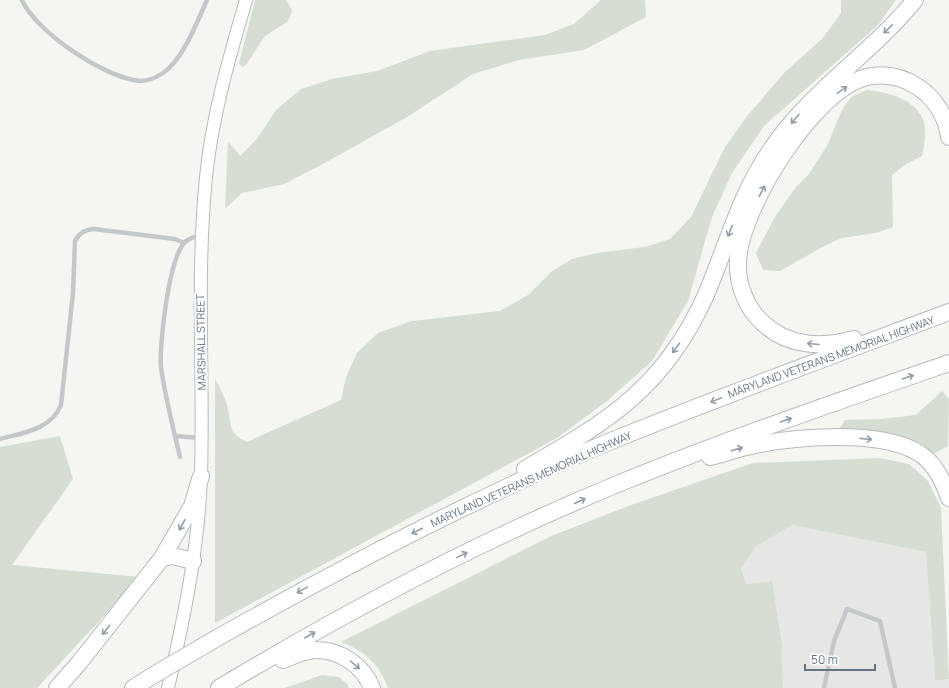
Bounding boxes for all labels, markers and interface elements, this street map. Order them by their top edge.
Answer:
one-way arrow [883,24,893,34]
one-way arrow [836,86,847,94]
one-way arrow [790,114,799,124]
one-way arrow [759,185,766,197]
one-way arrow [726,224,734,236]
street label: MARSHALL STREET [192,293,209,390]
street label: MARYLAND VETERANS MEMORIAL HIGHWAY [725,312,937,401]
one-way arrow [807,341,820,348]
one-way arrow [672,343,680,354]
one-way arrow [902,372,914,380]
one-way arrow [710,396,722,404]
one-way arrow [779,415,791,423]
street label: MARYLAND VETERANS MEMORIAL HIGHWAY [428,427,635,530]
one-way arrow [859,435,872,443]
one-way arrow [730,445,743,452]
one-way arrow [574,496,586,504]
one-way arrow [178,519,186,531]
one-way arrow [412,527,424,535]
one-way arrow [456,551,468,558]
one-way arrow [296,587,308,595]
one-way arrow [102,624,110,635]
one-way arrow [304,631,316,639]
scale bar [805,646,875,672]
text: 50 m [811,651,838,668]
one-way arrow [350,660,360,670]

